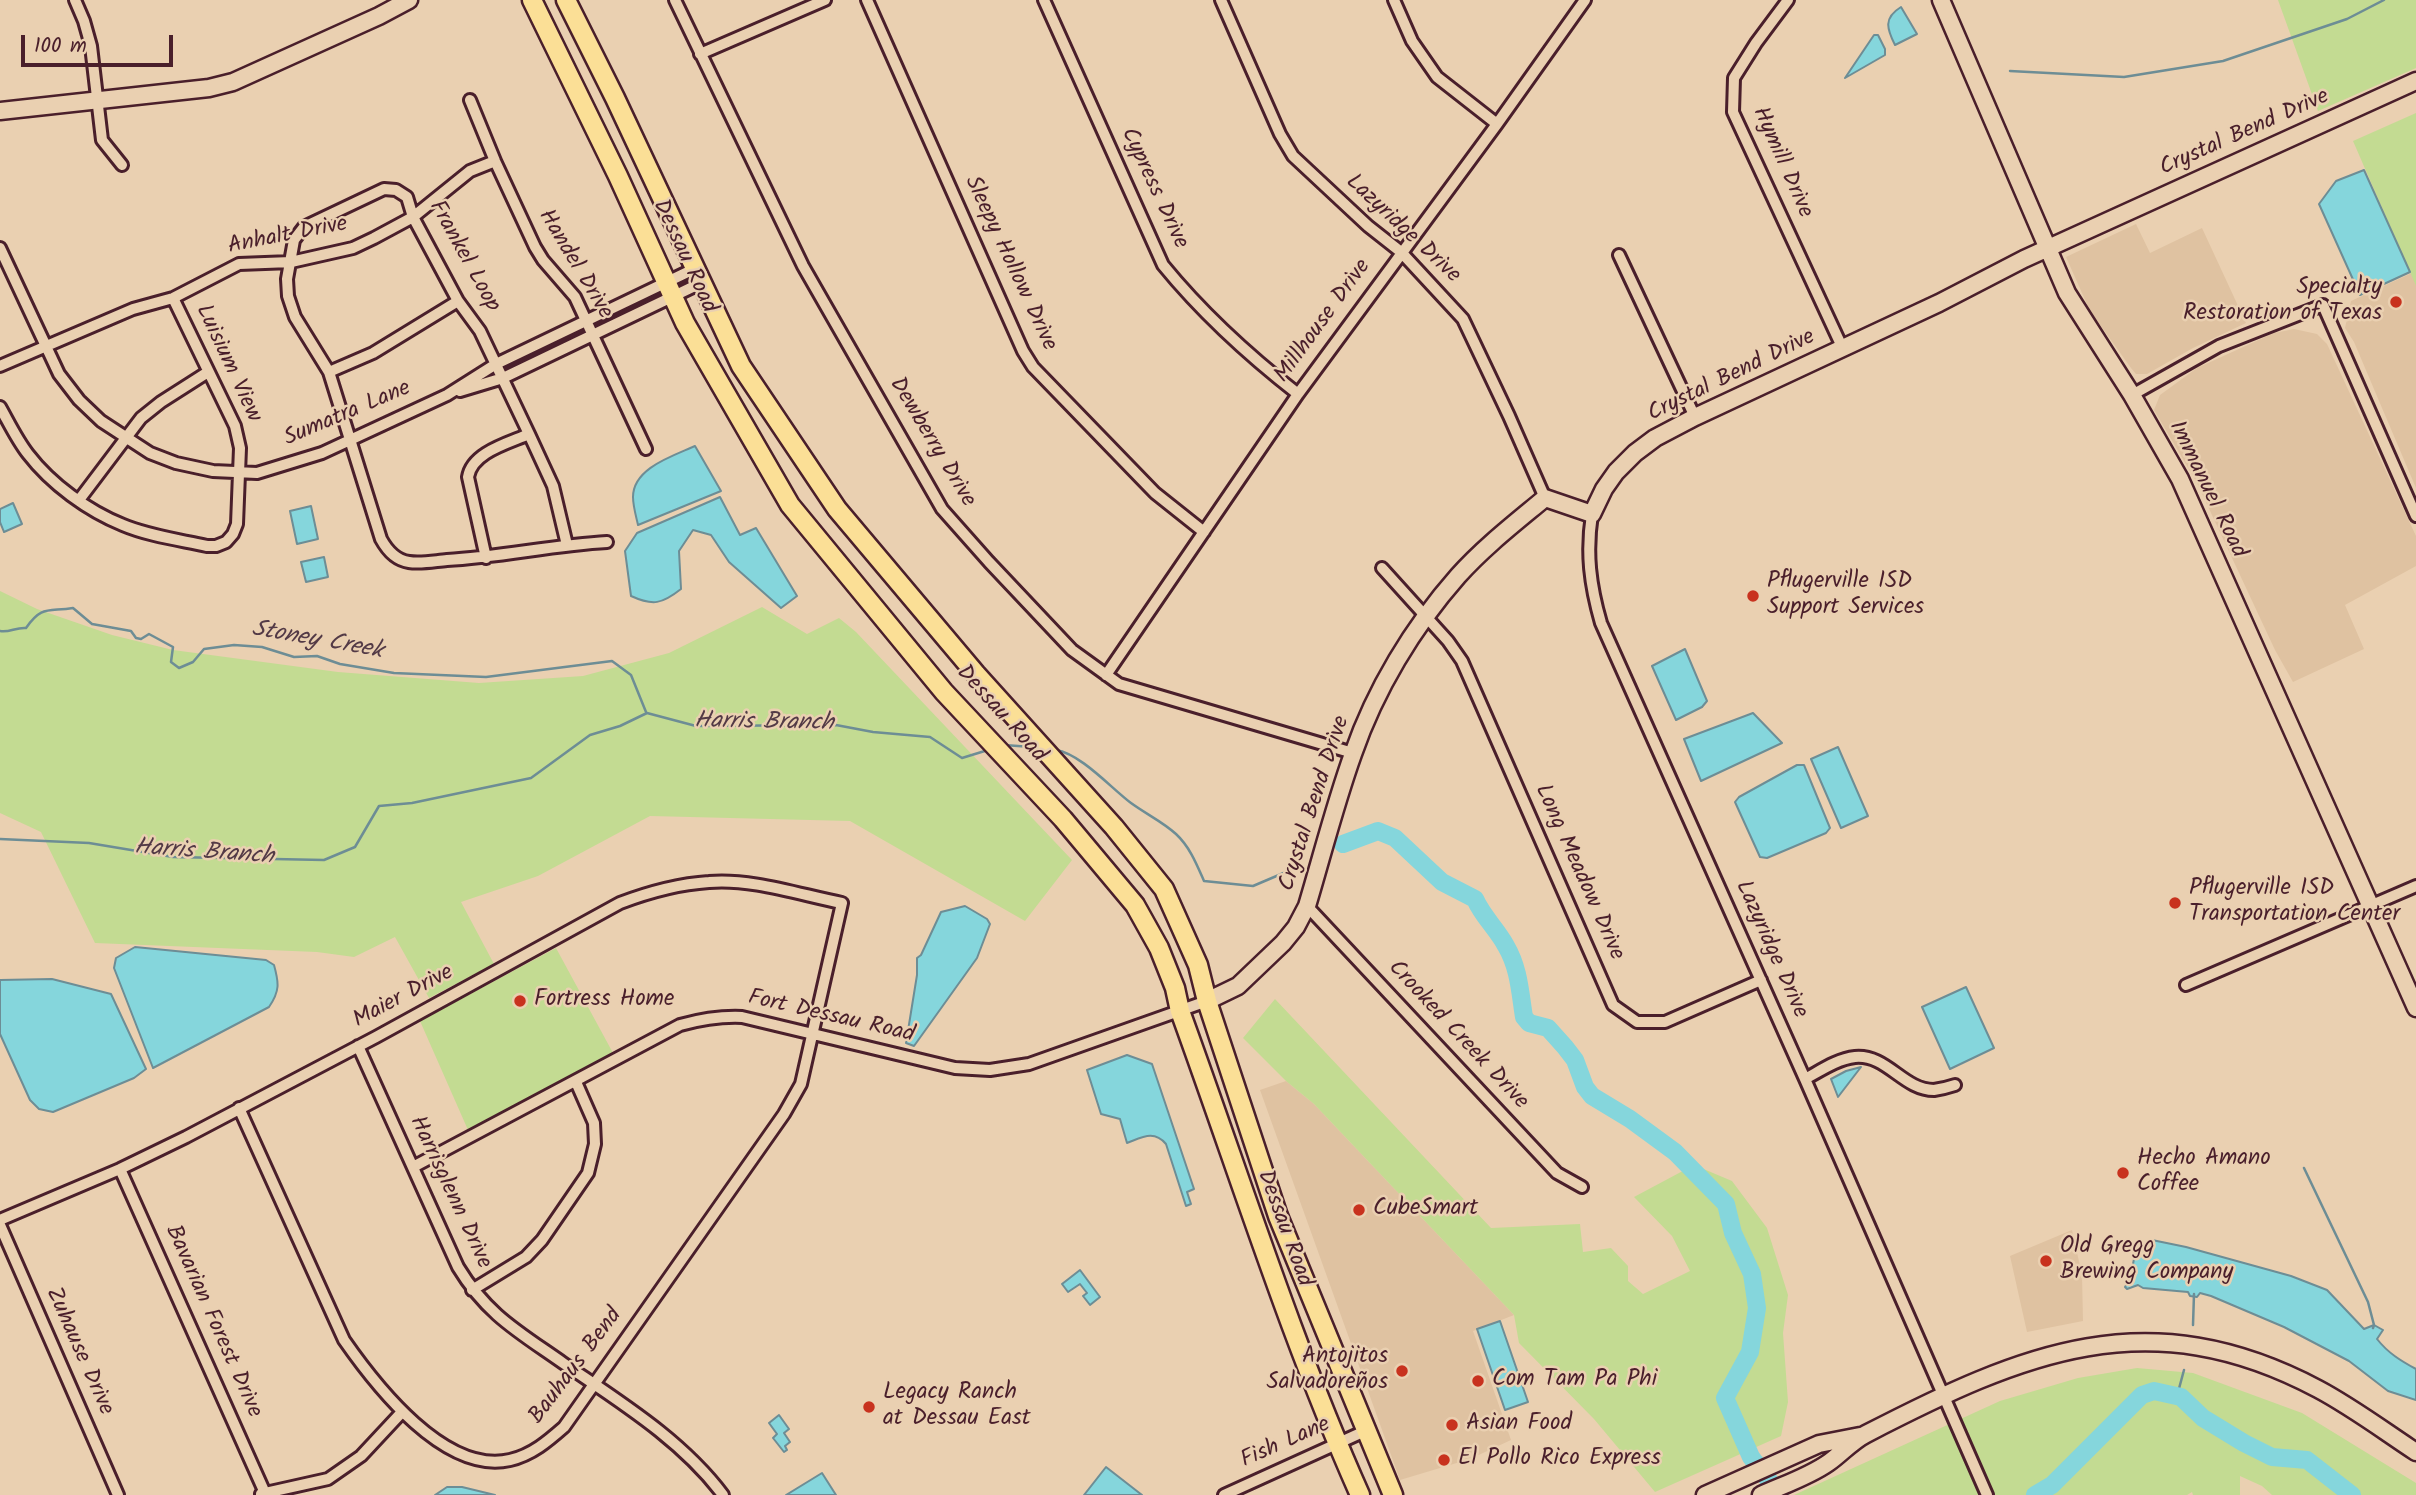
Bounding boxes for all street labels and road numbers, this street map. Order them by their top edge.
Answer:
street label: Crystal Bend Drive [2156,84,2334,184]
street label: Hymill Drive [1744,103,1818,223]
street label: Cypress Drive [1113,124,1193,254]
street label: Lazyridge Drive [1339,170,1465,290]
street label: Sleepy Hollow Drive [956,172,1062,356]
street label: Frankel Loop [421,196,505,318]
street label: Dessau Road [645,196,721,318]
street label: Handel Drive [530,205,618,325]
street label: Anhalt Drive [226,212,350,262]
street label: Millhouse Drive [1270,255,1378,389]
street label: Luisium View [188,301,266,427]
street label: Crystal Bend Drive [1644,325,1820,429]
street label: Dewberry Drive [881,373,981,513]
street label: Sumatra Lane [281,376,415,454]
street label: Immanuel Road [2161,417,2251,563]
street label: Dessau Road [949,660,1051,770]
street label: Crystal Bend Drive [1275,713,1357,895]
street label: Long Meadow Drive [1527,781,1629,965]
street label: Lazyridge Drive [1727,877,1813,1023]
street label: Crooked Creek Drive [1381,956,1533,1116]
street label: Maier Drive [349,960,459,1036]
street label: Fort Dessau Road [745,985,917,1051]
street label: Harrisglenn Drive [402,1112,496,1274]
street label: Dessau Road [1249,1167,1317,1291]
street label: Bavarian Forest Drive [157,1222,267,1422]
street label: Zuhause Drive [38,1284,118,1420]
street label: Bauhaus Bend [524,1303,630,1431]
street label: Fish Lane [1237,1412,1335,1476]

